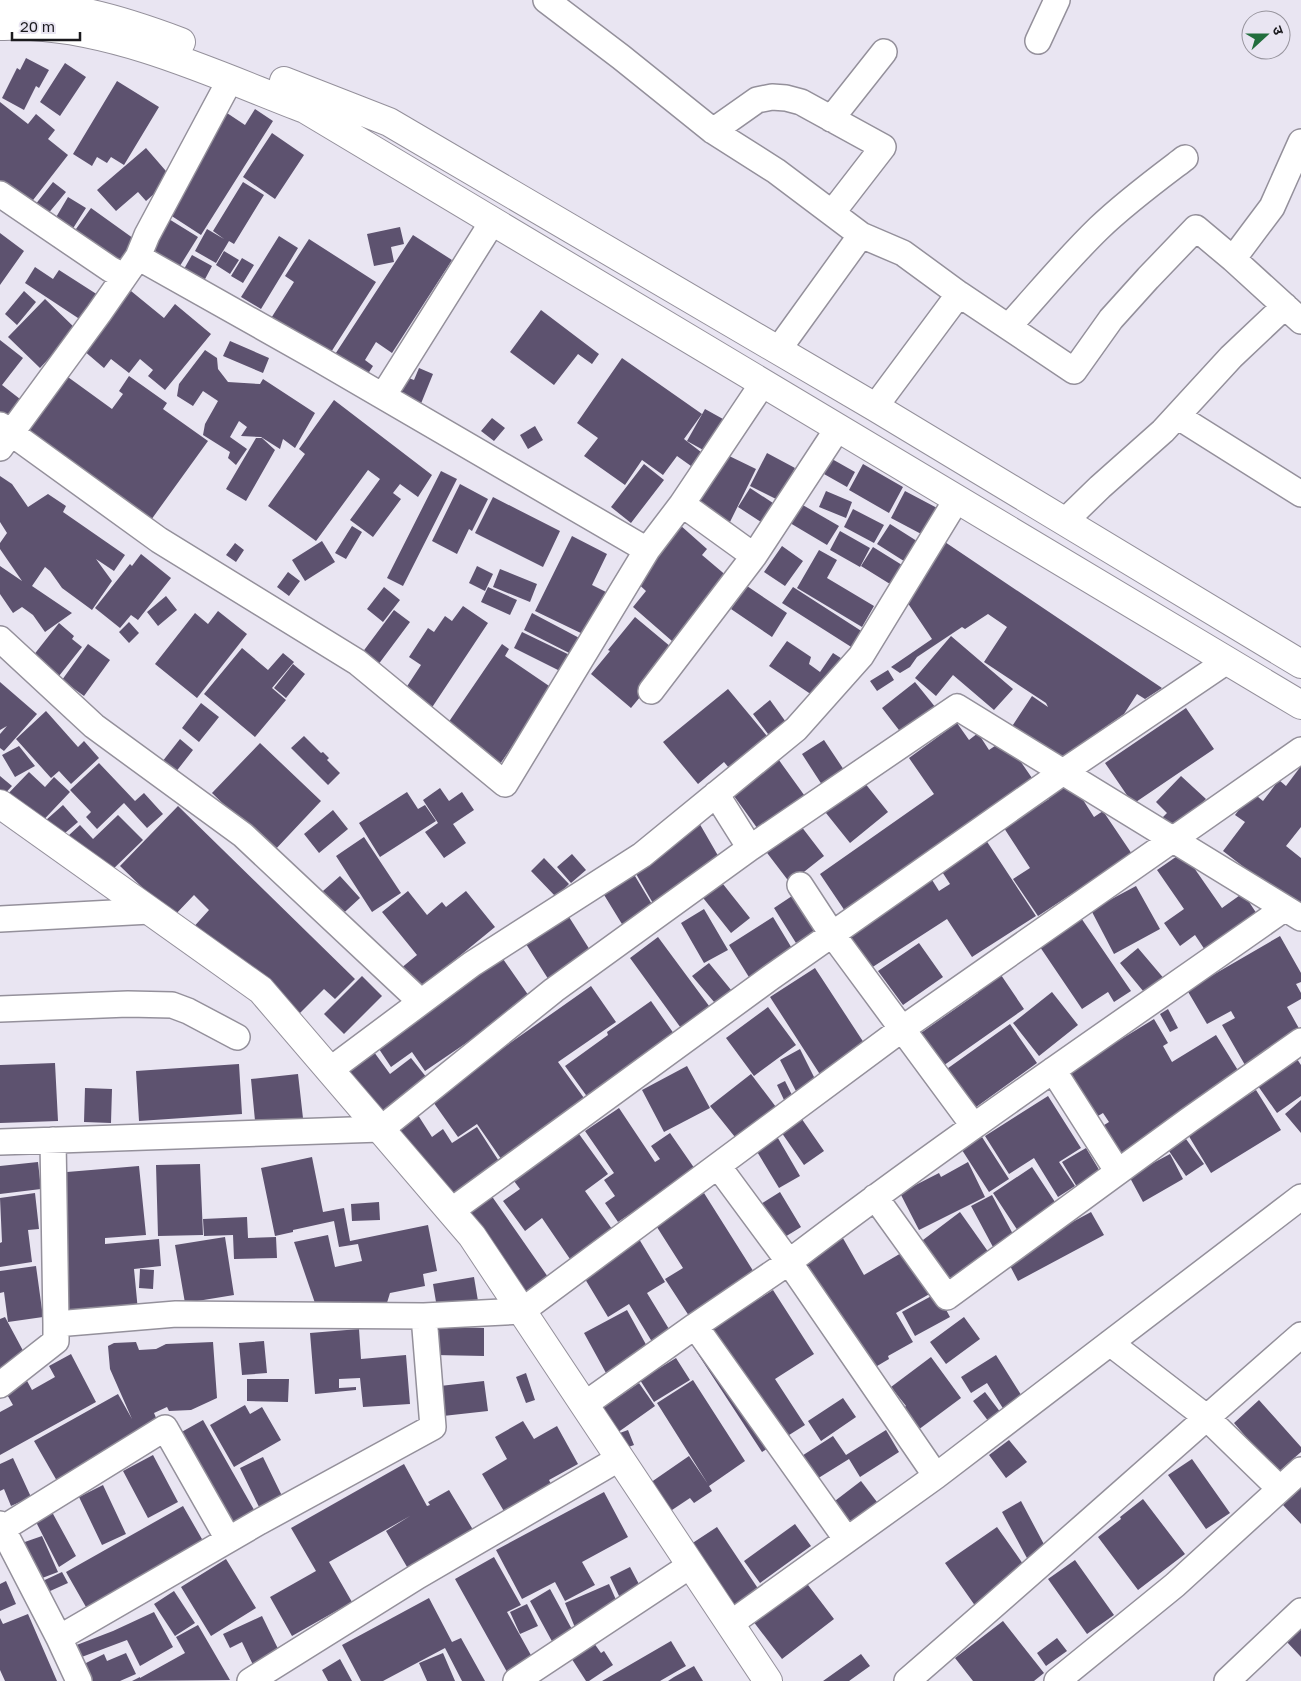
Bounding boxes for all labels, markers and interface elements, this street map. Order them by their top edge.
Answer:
scale bar [12,10,80,42]
north arrow [1241,10,1291,60]
text: 20 m [20,17,55,35]
text: उ [1269,23,1288,38]

